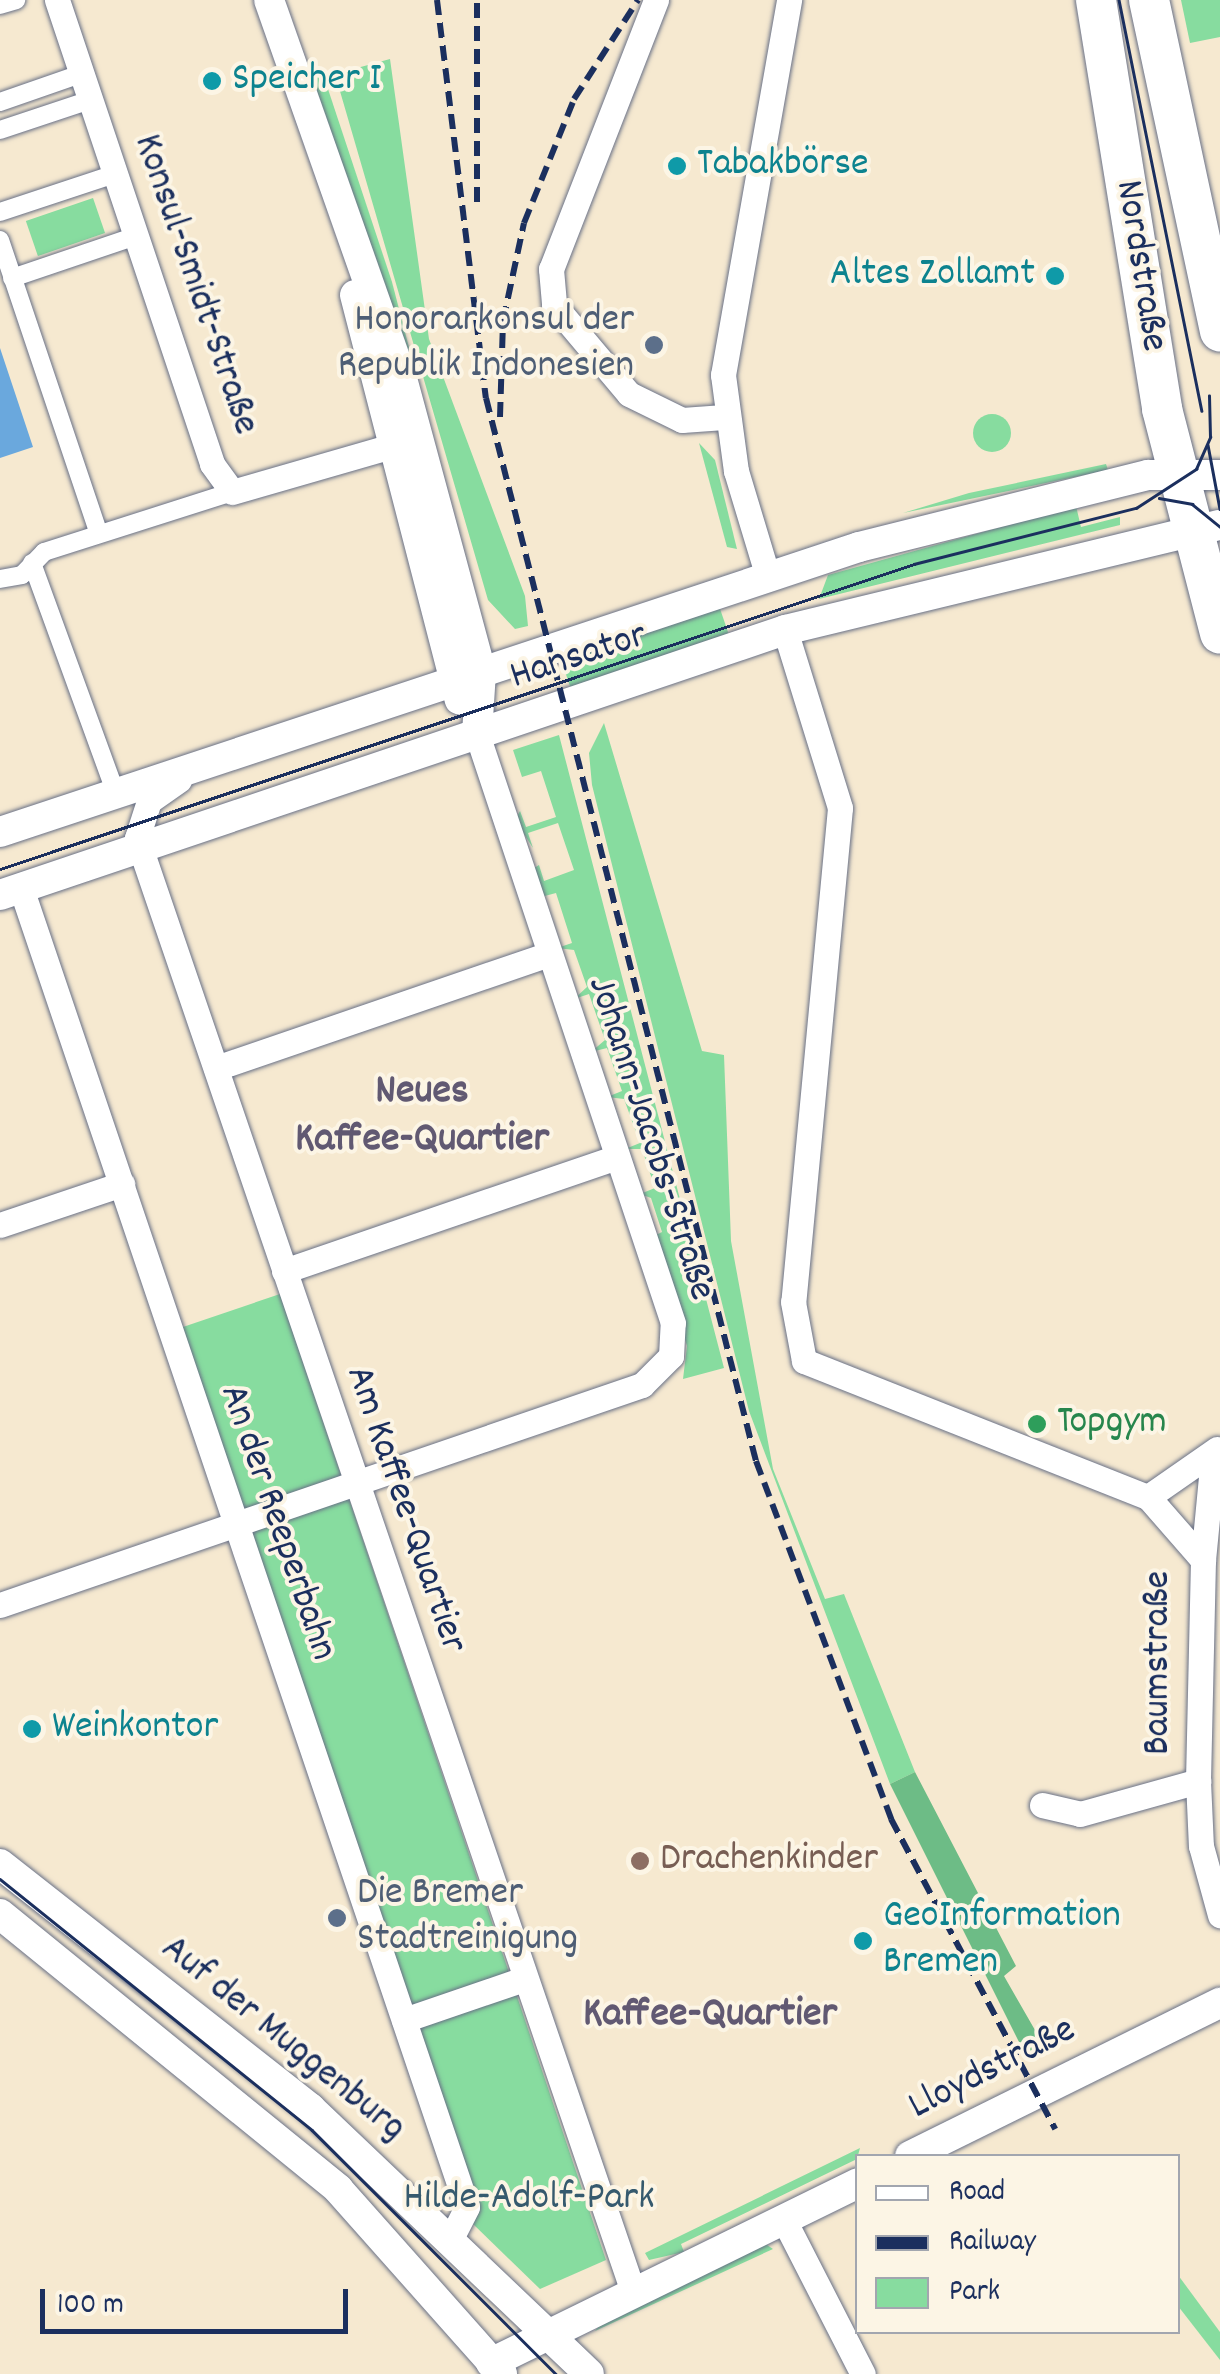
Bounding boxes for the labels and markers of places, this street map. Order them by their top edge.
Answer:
place label: Speicher I [232,57,381,105]
marker: Speicher I [201,70,223,92]
place label: Tabakbörse [697,142,869,190]
marker: Tabakbörse [666,155,688,177]
place label: Altes Zollamt [830,252,1035,300]
marker: Altes Zollamt [1044,265,1066,287]
place label: Honorarkonsul der Republik Indonesien [338,298,634,392]
marker: Honorarkonsul der Republik Indonesien [643,334,665,356]
place label: Topgym [1057,1400,1167,1448]
marker: Topgym [1026,1413,1048,1435]
place label: Weinkontor [52,1705,218,1753]
marker: Weinkontor [21,1718,43,1740]
place label: Drachenkinder [660,1837,878,1885]
marker: Drachenkinder [629,1850,651,1872]
place label: Die Bremer Stadtreinigung [357,1871,578,1965]
place label: GeoInformation Bremen [883,1894,1121,1988]
marker: Die Bremer Stadtreinigung [326,1907,348,1929]
marker: GeoInformation Bremen [852,1930,874,1952]

